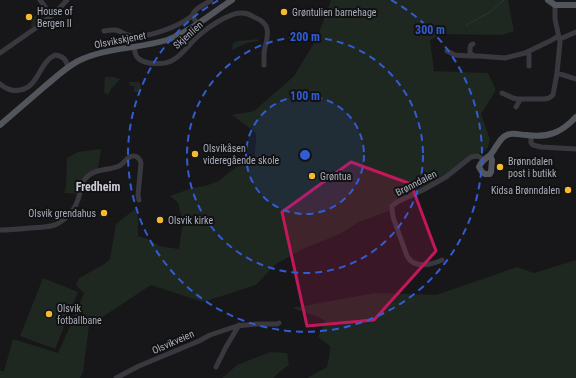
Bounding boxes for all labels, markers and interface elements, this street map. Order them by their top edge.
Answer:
place label: House of Bergen II [37,6,74,29]
marker: Grøntulien barnehage [279,7,289,17]
place label: Grøntulien barnehage [292,7,377,18]
marker: House of Bergen II [24,12,34,22]
street label: Skjenlien [171,19,205,51]
text: 300 m [415,23,445,37]
street label: Olsvikskjenet [93,30,147,50]
text: 200 m [290,30,320,44]
text: 100 m [290,89,320,103]
place label: Olsvikåsen videregående skole [203,143,279,166]
centre of rings [298,148,312,162]
marker: Olsvikåsen videregående skole [190,149,200,159]
place label: Brønndalen post i butikk [508,156,557,179]
marker: Brønndalen post i butikk [495,162,505,172]
street label: Brønndalen [394,168,439,198]
marker: Grøntua [307,171,317,181]
place label: Grøntua [320,171,352,182]
district label: Fredheim [76,180,120,194]
place label: Kidsa Brønndalen [491,185,560,196]
marker: Kidsa Brønndalen [563,185,573,195]
place label: Olsvik grendahus [28,208,96,219]
marker: Olsvik grendahus [99,208,109,218]
marker: Olsvik kirke [155,215,165,225]
place label: Olsvik kirke [168,215,213,226]
place label: Olsvik fotballbane [57,303,102,326]
marker: Olsvik fotballbane [44,309,54,319]
street label: Olsvikveien [150,328,196,356]

